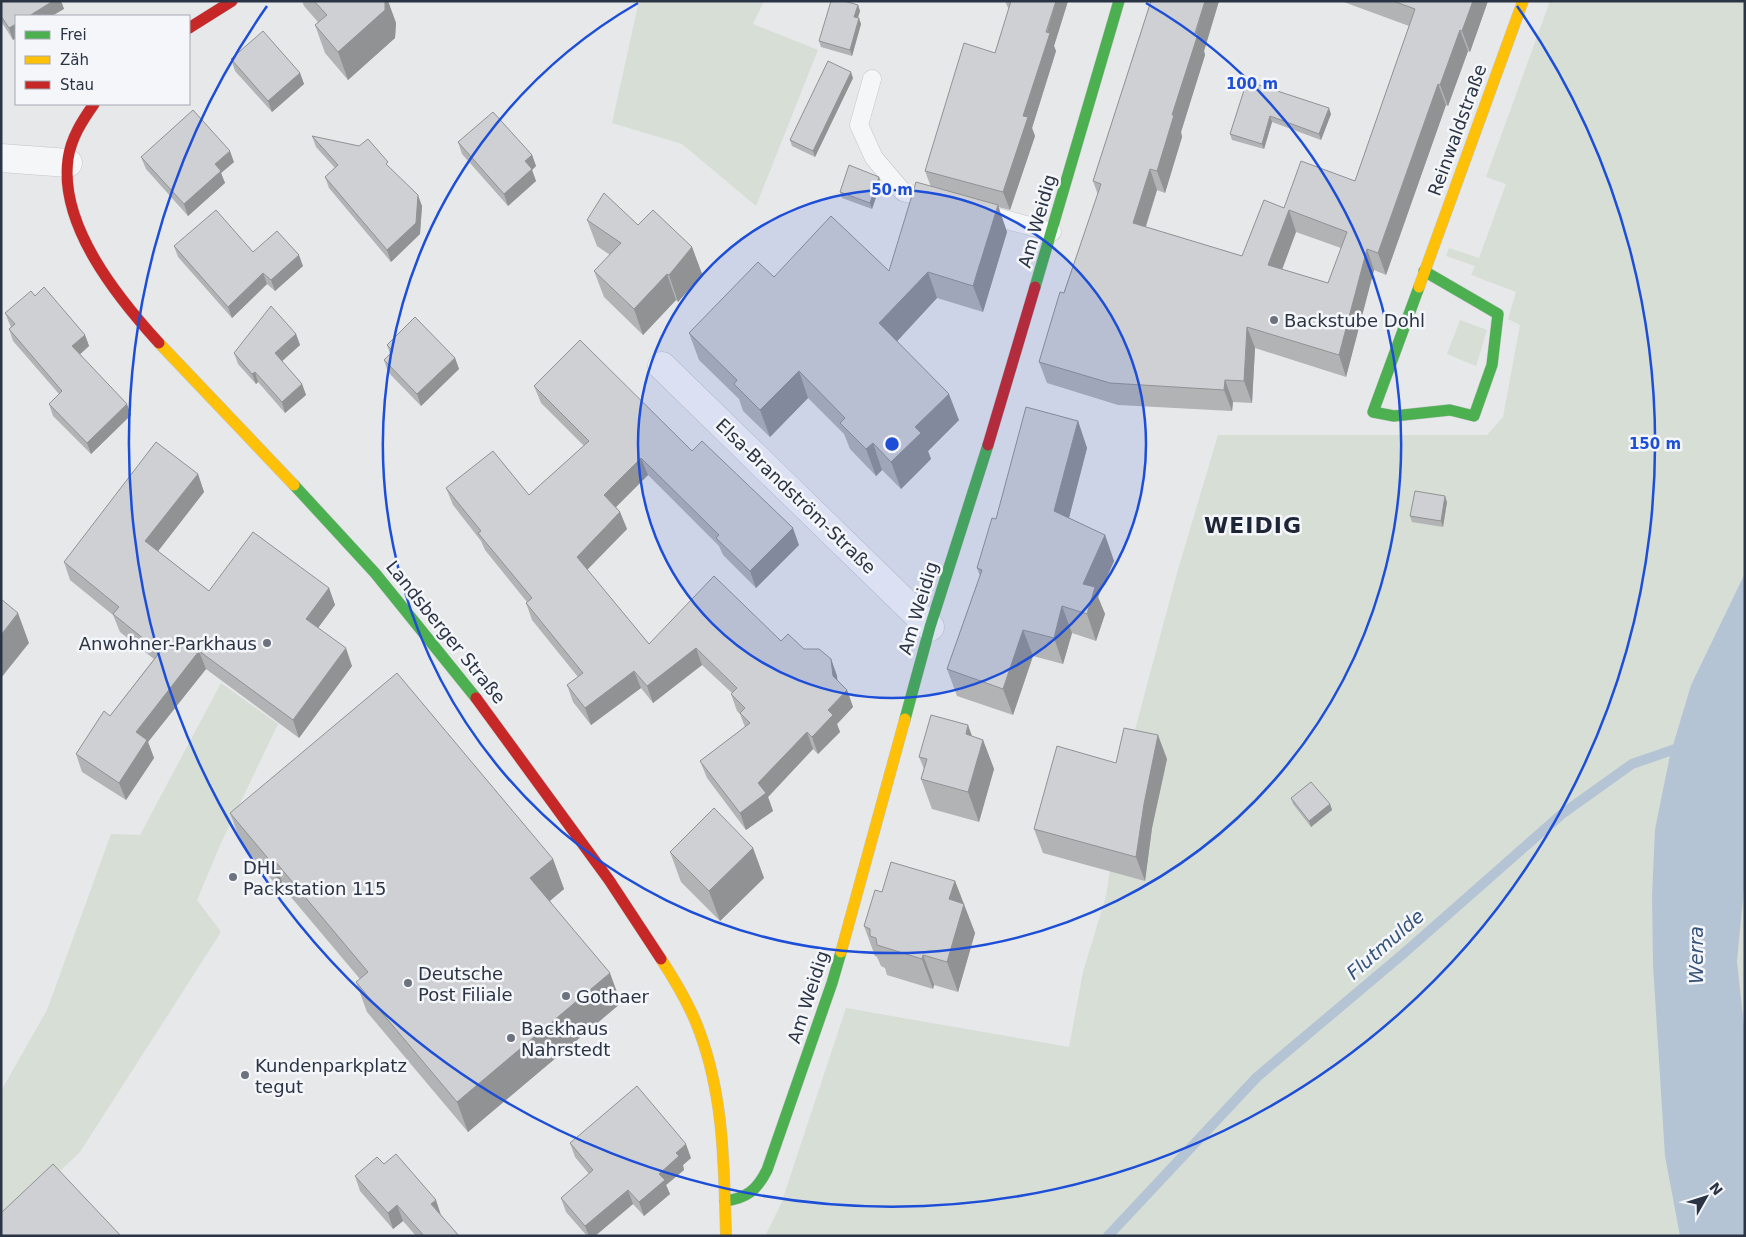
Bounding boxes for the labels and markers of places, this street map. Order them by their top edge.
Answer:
place label: Backstube Dohl [1284,310,1425,331]
marker: Backstube Dohl [1268,314,1280,326]
centre of rings [883,435,901,453]
place label: Anwohner-Parkhaus [79,633,257,654]
marker: Anwohner-Parkhaus [261,637,273,649]
place label: DHL Packstation 115 [243,857,386,899]
marker: DHL Packstation 115 [227,871,239,883]
place label: Deutsche Post Filiale [418,963,513,1005]
marker: Deutsche Post Filiale [402,977,414,989]
place label: Gothaer [576,986,650,1007]
marker: Gothaer [560,990,572,1002]
place label: Backhaus Nahrstedt [521,1018,610,1060]
marker: Backhaus Nahrstedt [505,1032,517,1044]
place label: Kundenparkplatz tegut [255,1055,407,1097]
marker: Kundenparkplatz tegut [239,1069,251,1081]

